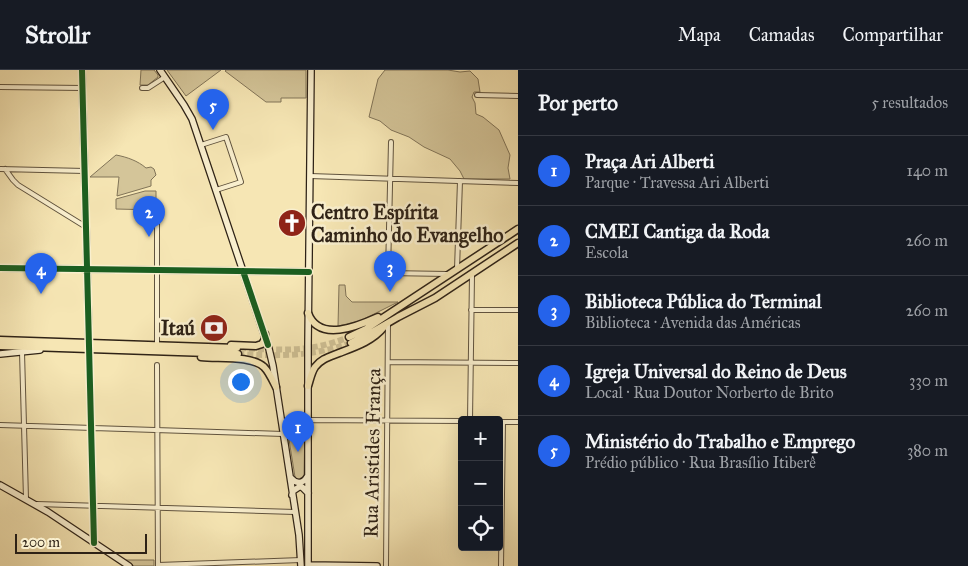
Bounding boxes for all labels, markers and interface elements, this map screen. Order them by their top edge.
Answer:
text: Strollr [25,20,90,50]
text: Mapa [678,24,721,46]
text: Camadas [749,24,815,46]
text: Compartilhar [843,24,943,46]
pin: 5 [197,89,229,130]
text: Por perto [538,90,618,116]
text: 5 resultados [871,93,948,112]
text: Praça Ari Alberti [585,150,714,173]
text: 1 [551,161,557,180]
text: 140 m [907,161,948,180]
text: Parque · Travessa Ari Alberti [585,173,769,192]
pin: 2 [133,196,165,237]
place label: Centro Espírita Caminho do Evangelho [311,200,503,248]
church icon: Centro Espírita Caminho do Evangelho [277,208,307,238]
text: CMEI Cantiga da Roda [585,220,770,243]
text: 2 [550,231,558,250]
text: 260 m [906,231,948,250]
text: Escola [585,243,628,262]
pin: 3 [374,251,406,292]
pin: 4 [25,253,57,294]
text: Biblioteca Pública do Terminal [585,290,822,313]
text: 3 [551,301,557,320]
text: 260 m [906,301,948,320]
bank icon: Itaú [199,313,229,343]
text: Biblioteca · Avenida das Américas [585,313,801,332]
place label: Itaú [161,316,195,340]
text: Igreja Universal do Reino de Deus [585,360,847,383]
street label: Rua Aristides França [359,367,385,538]
your location [228,369,254,395]
text: 4 [550,371,558,390]
text: 330 m [909,371,948,390]
text: Local · Rua Doutor Norberto de Brito [585,383,834,402]
pin: 1 [282,411,314,452]
map controls [458,416,503,551]
button: + [458,416,503,461]
text: Ministério do Trabalho e Emprego [585,430,855,453]
text: 5 [550,441,558,460]
text: 380 m [907,441,948,460]
text: Prédio público · Rua Brasílio Itiberê [585,453,816,472]
button: − [458,461,503,506]
button: locate [458,506,503,551]
scale bar [15,531,148,554]
text: 200 m [22,534,60,551]

